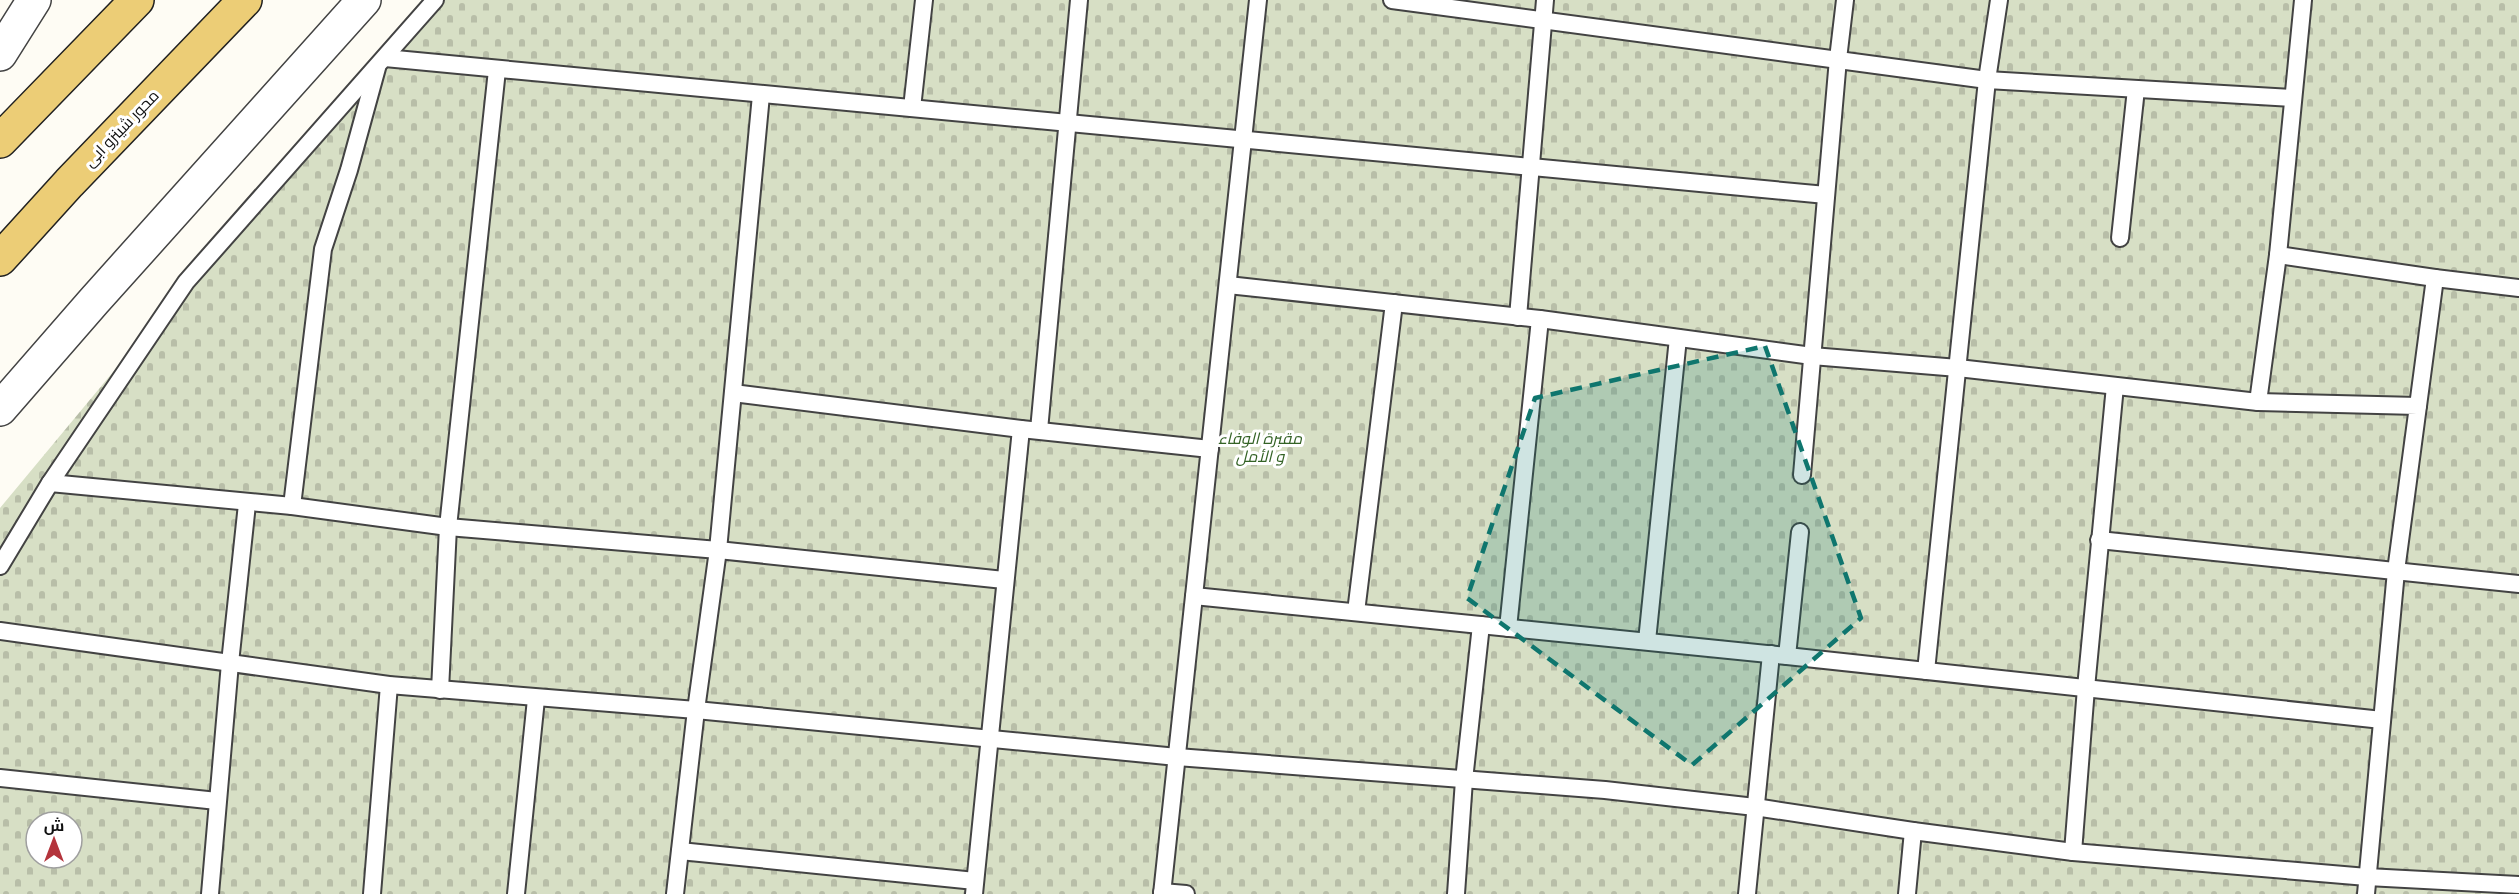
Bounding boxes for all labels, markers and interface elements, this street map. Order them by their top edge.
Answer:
street label: محور شينزو ابى [78,84,164,172]
park label: مقبرة الوفاء و الأمل [1218,427,1303,467]
north arrow [24,810,84,870]
text: ش [44,814,64,836]

